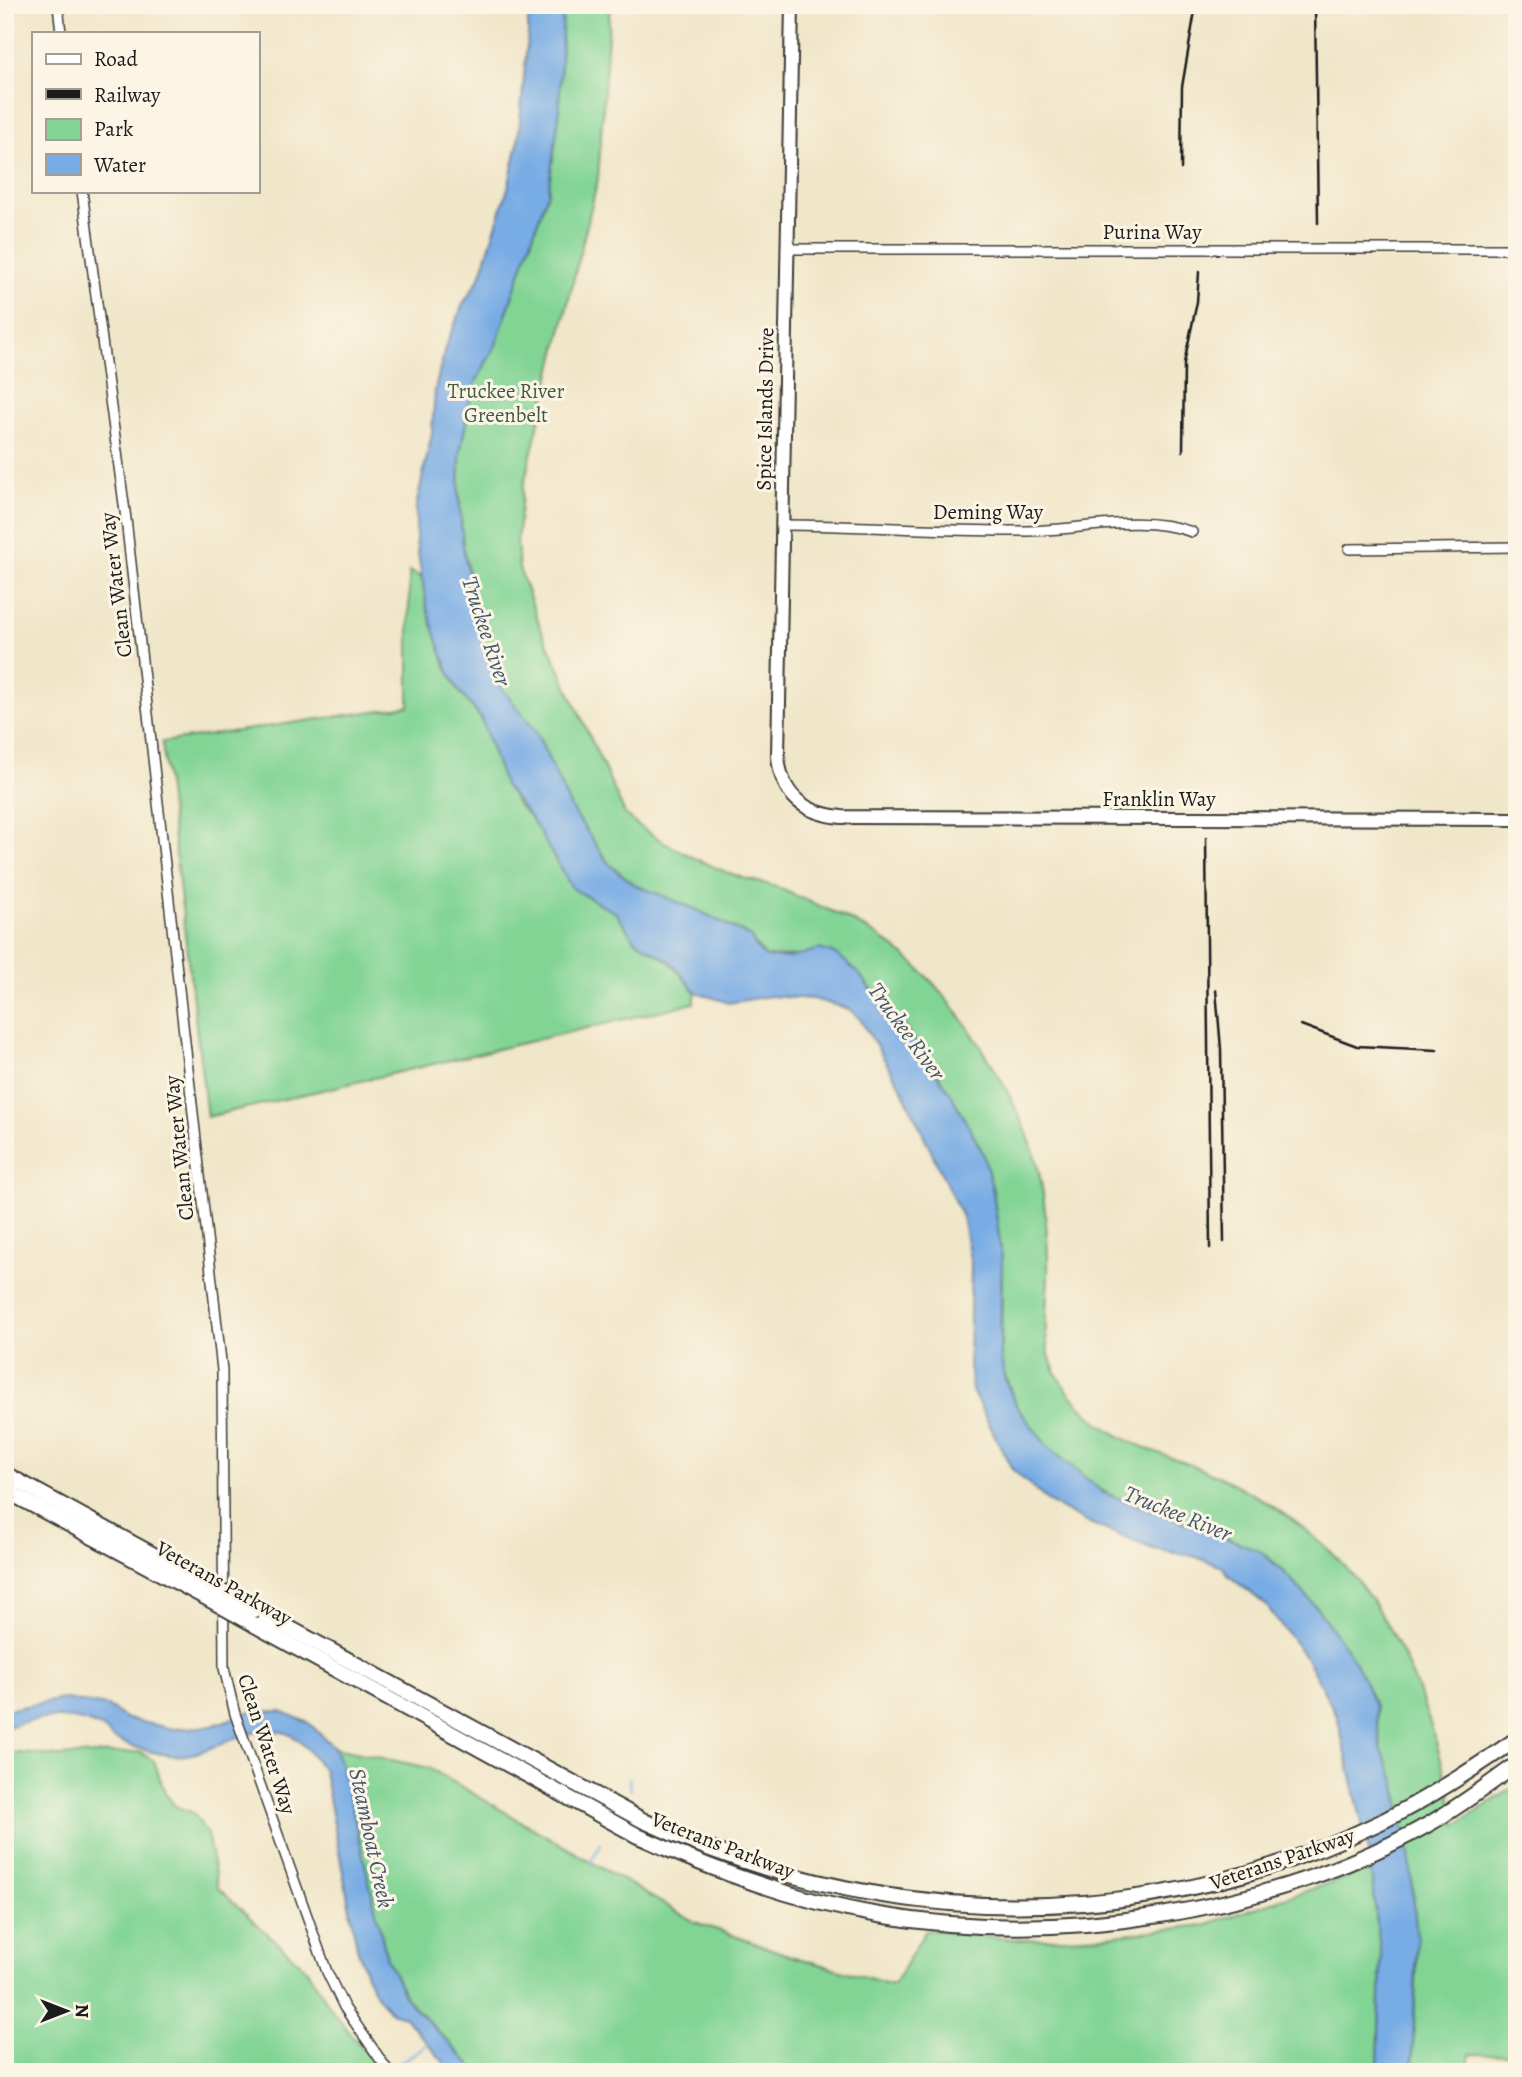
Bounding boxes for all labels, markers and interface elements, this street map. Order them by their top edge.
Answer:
legend [32,32,259,192]
text: Road [94,45,138,73]
text: Railway [94,81,161,109]
text: Park [94,115,134,143]
text: Water [93,151,146,179]
street label: Purina Way [1103,218,1202,246]
street label: Spice Islands Drive [750,327,780,491]
park label: Truckee River Greenbelt [447,377,565,429]
street label: Deming Way [933,498,1044,526]
street label: Clean Water Way [93,510,139,659]
water label: Truckee River [454,572,519,691]
street label: Franklin Way [1102,785,1216,813]
water label: Truckee River [861,976,953,1087]
street label: Clean Water Way [157,1073,201,1222]
water label: Truckee River [1119,1478,1237,1549]
street label: Veterans Parkway [150,1534,298,1632]
street label: Clean Water Way [231,1670,303,1818]
water label: Steamboat Creek [342,1765,401,1911]
street label: Veterans Parkway [646,1804,799,1885]
street label: Veterans Parkway [1205,1821,1359,1897]
north arrow [32,1976,102,2046]
text: N [69,2004,95,2018]

